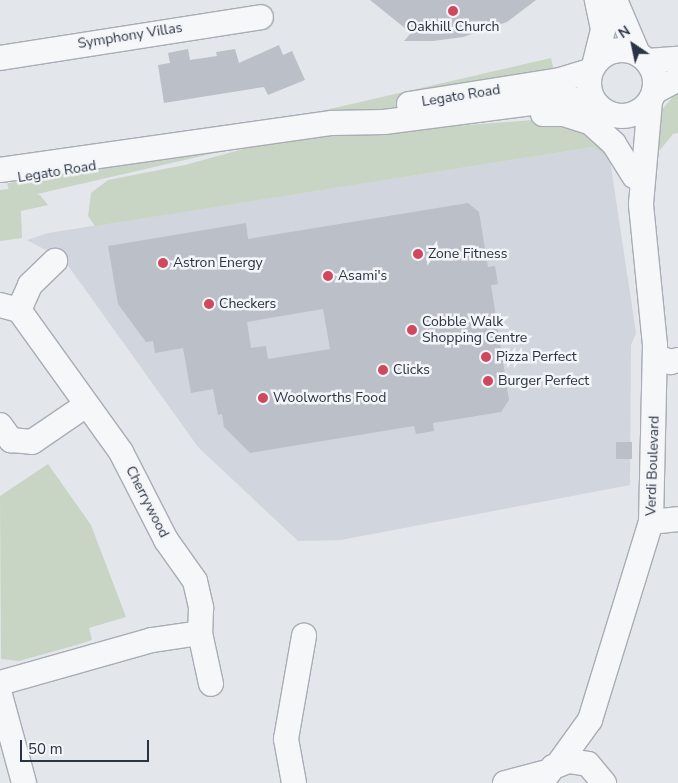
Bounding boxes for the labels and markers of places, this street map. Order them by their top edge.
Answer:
marker: Oakhill Church [447,5,459,17]
place label: Oakhill Church [407,19,499,35]
place label: Zone Fitness [428,246,508,262]
marker: Zone Fitness [412,248,424,260]
place label: Astron Energy [173,255,263,271]
marker: Astron Energy [157,257,169,269]
place label: Asami's [338,268,387,284]
marker: Asami's [322,270,334,282]
place label: Checkers [219,296,276,312]
marker: Checkers [203,298,215,310]
place label: Cobble Walk Shopping Centre [422,314,527,347]
marker: Cobble Walk Shopping Centre [406,324,418,336]
place label: Pizza Perfect [496,349,577,365]
marker: Pizza Perfect [480,351,492,363]
place label: Clicks [393,362,430,378]
marker: Clicks [377,364,389,376]
place label: Burger Perfect [498,373,589,389]
marker: Burger Perfect [482,375,494,387]
place label: Woolworths Food [273,390,386,406]
marker: Woolworths Food [257,392,269,404]

